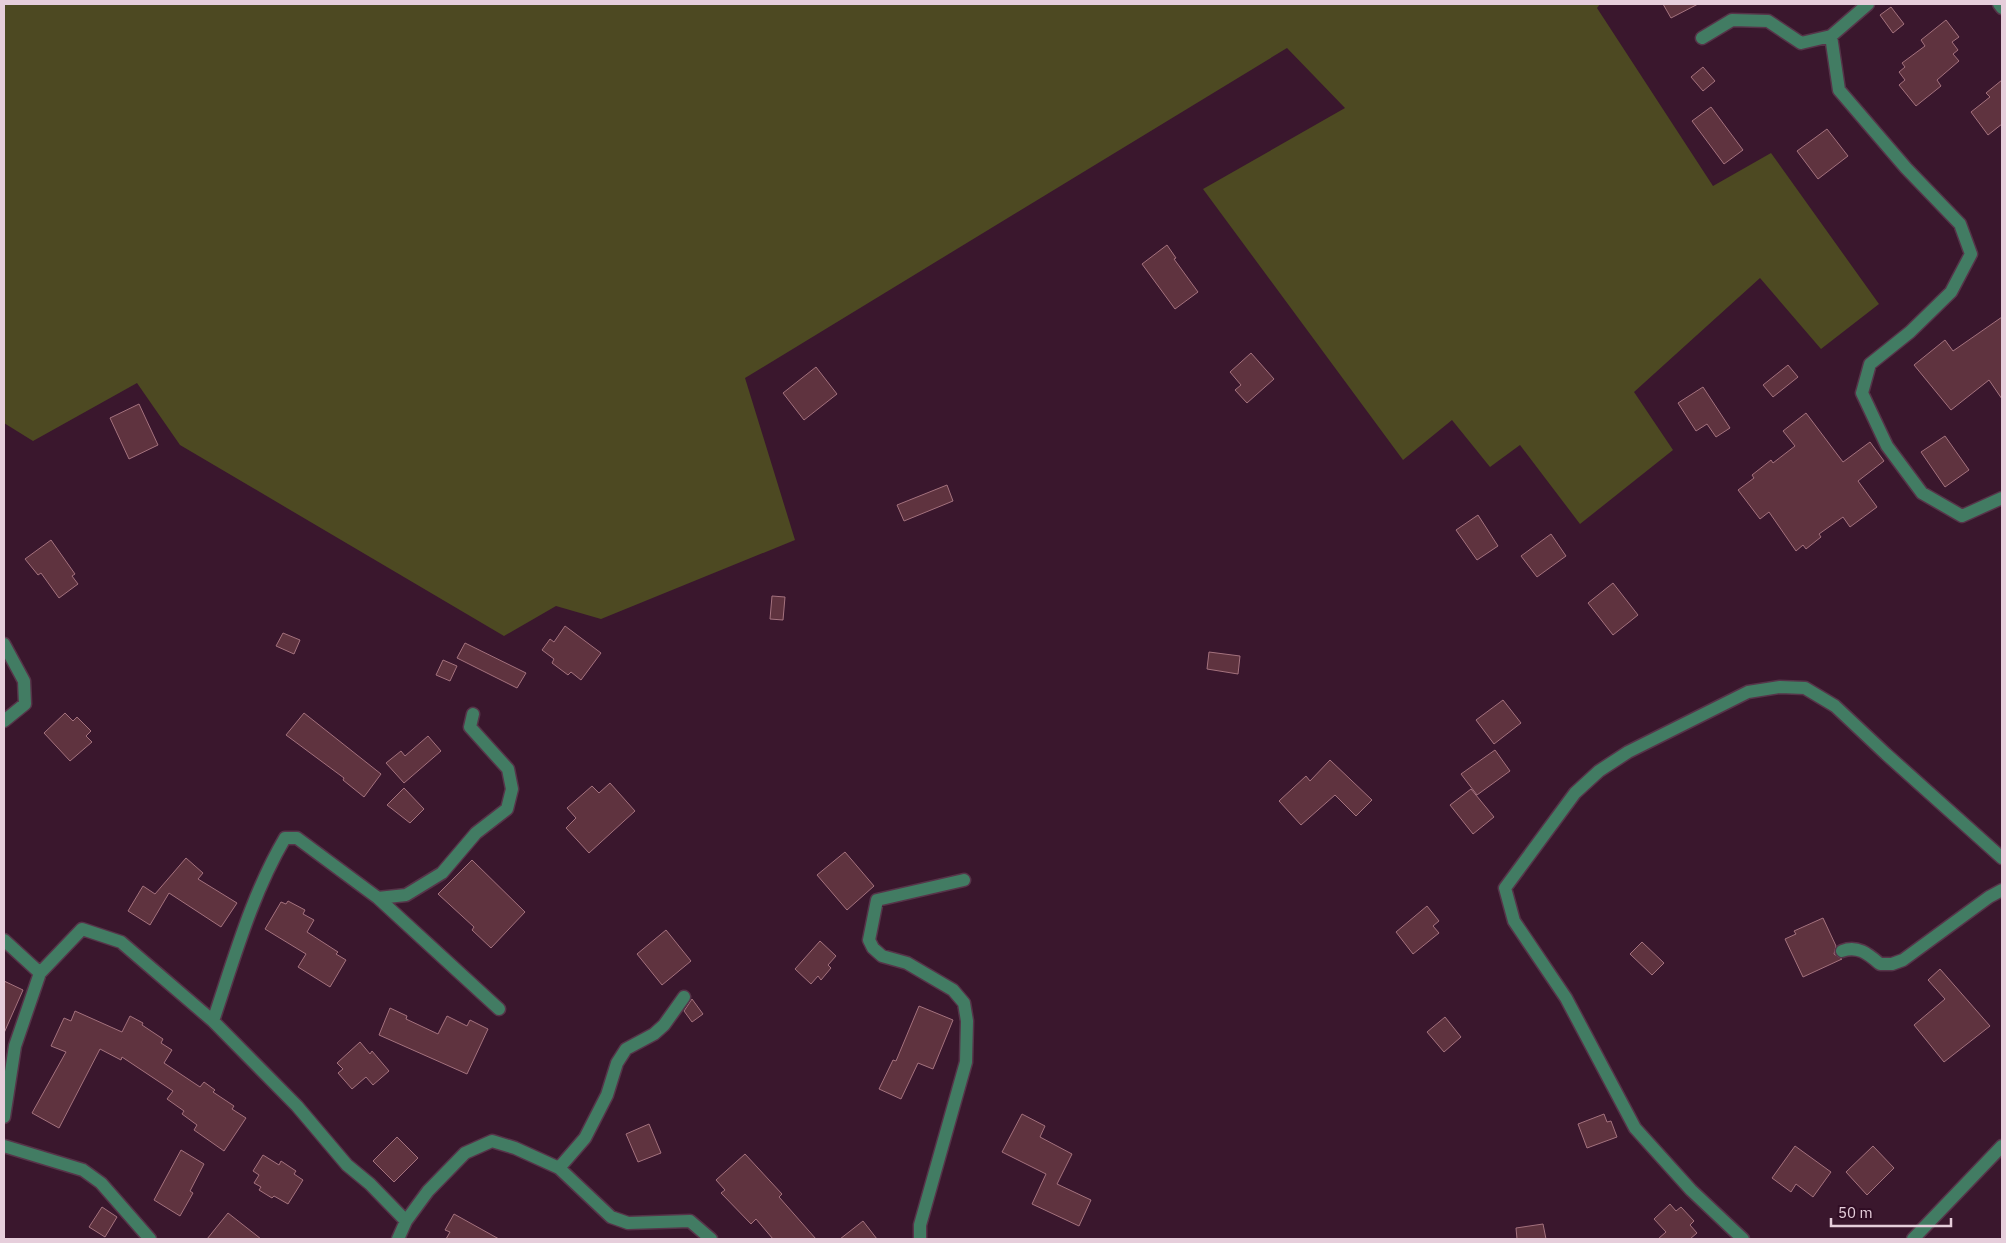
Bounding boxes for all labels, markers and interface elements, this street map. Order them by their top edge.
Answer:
scale bar [1831,1196,1951,1228]
text: 50 m [1838,1203,1873,1222]

